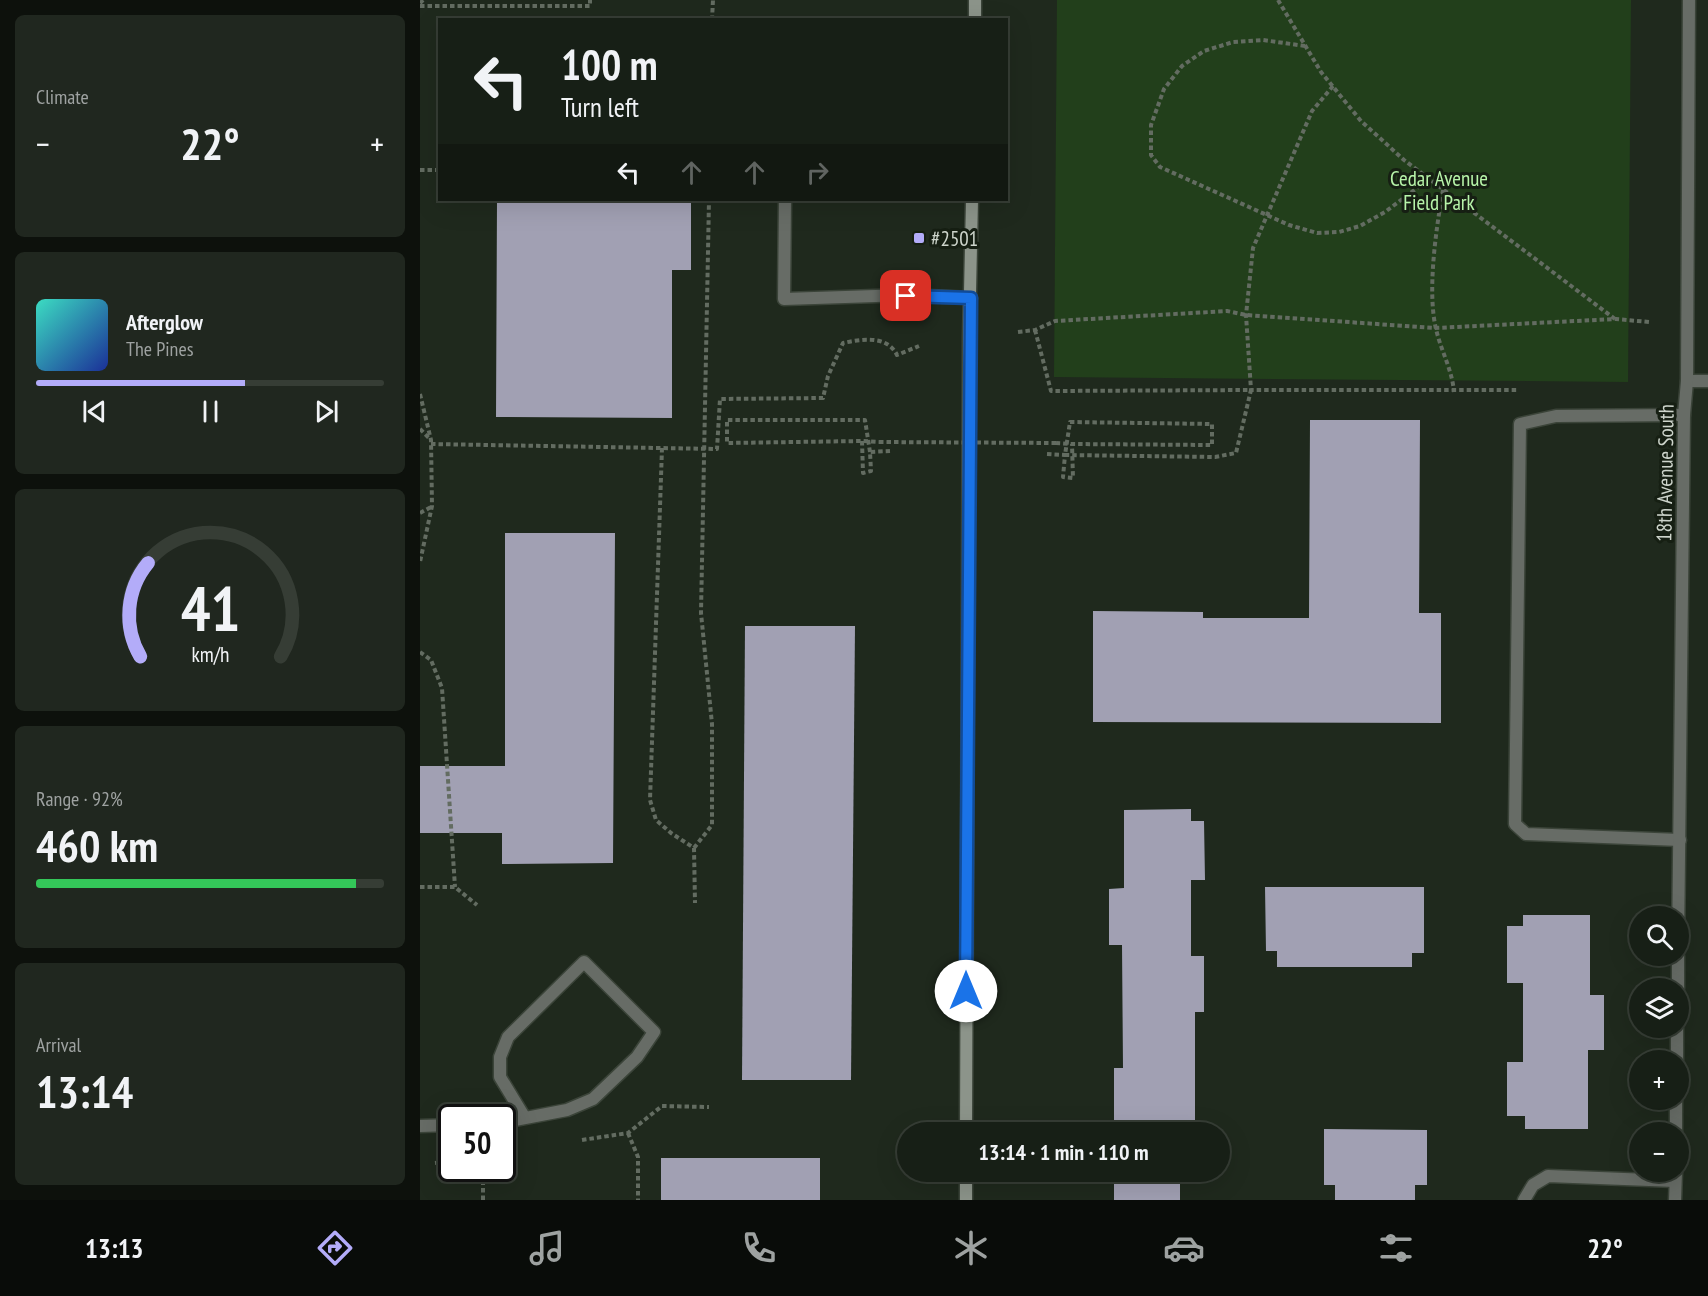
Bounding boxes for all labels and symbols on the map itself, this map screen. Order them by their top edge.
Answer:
park label: Cedar Avenue Field Park [1390,165,1488,216]
place label: #2501 [931,225,978,252]
marker: #2501 [912,231,926,245]
pin [880,270,931,321]
street label: 18th Avenue South [1650,404,1680,542]
position arrow [934,959,998,1023]
speed limit sign: 50 [438,1104,516,1182]

